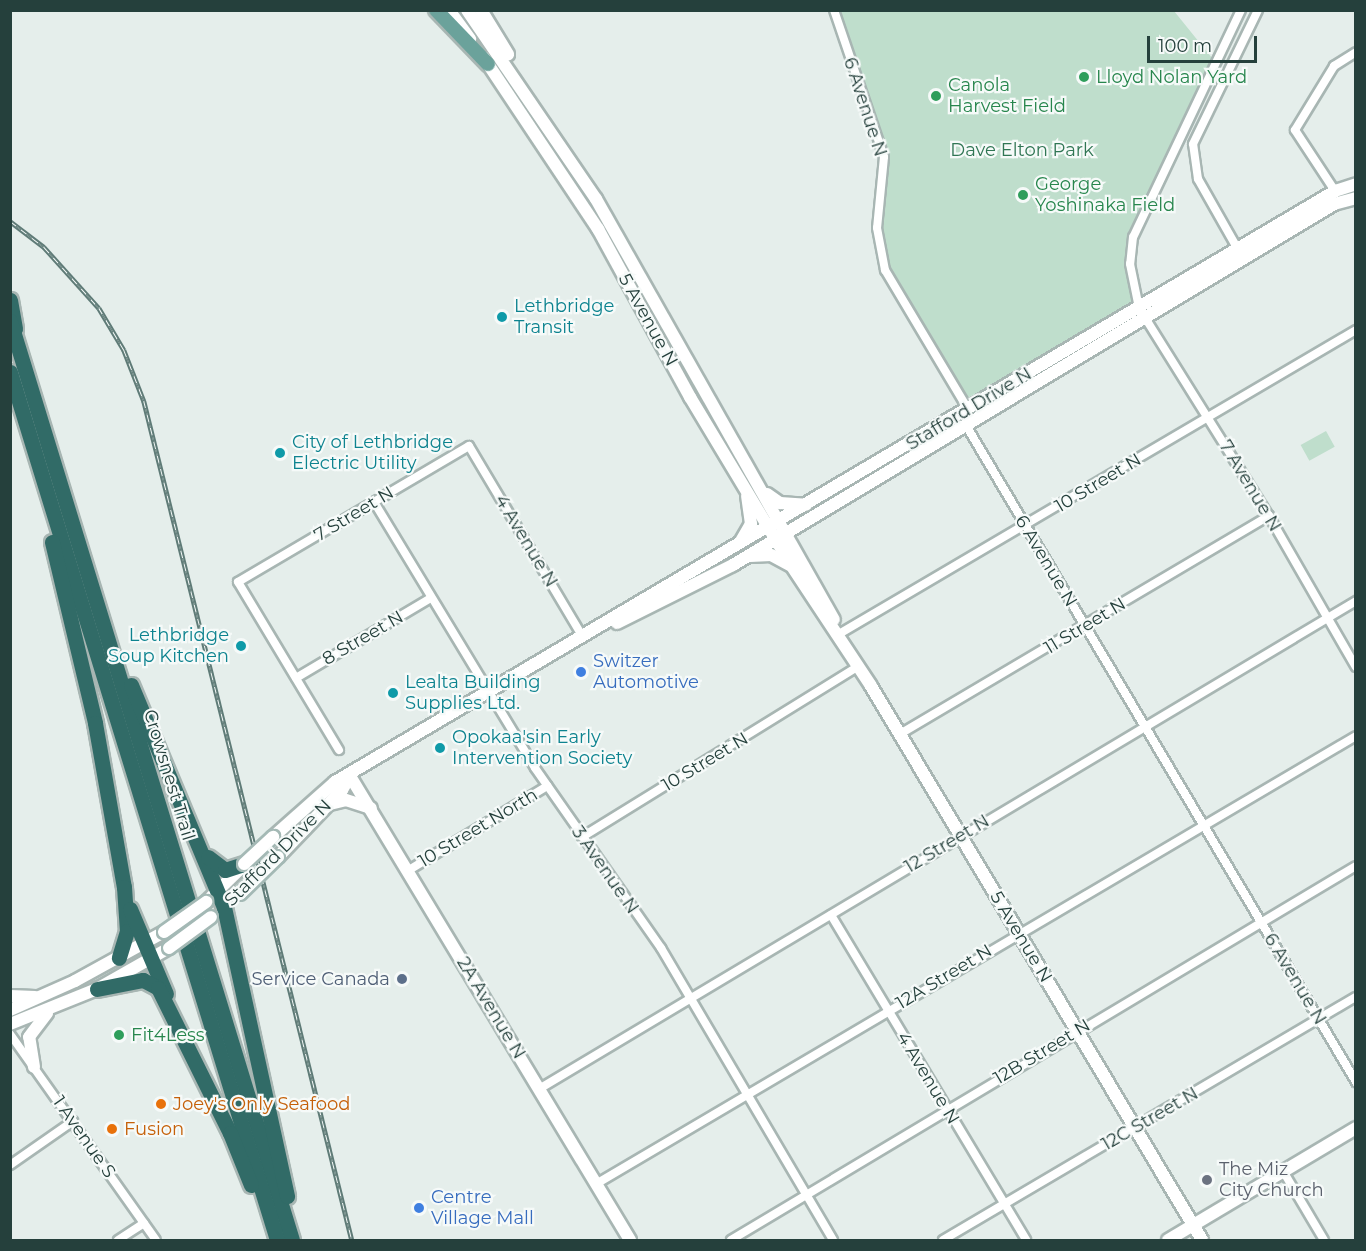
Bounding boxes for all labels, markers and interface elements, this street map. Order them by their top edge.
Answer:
scale bar [1150,24,1260,62]
text: 100 m [1158,35,1212,57]
street label: 6 Avenue N [839,55,891,159]
place label: Lloyd Nolan Yard [1096,66,1247,88]
marker: Lloyd Nolan Yard [1077,70,1091,84]
place label: Canola Harvest Field [948,75,1066,118]
marker: Canola Harvest Field [929,89,943,103]
park label: Dave Elton Park [950,139,1094,161]
place label: George Yoshinaka Field [1035,174,1175,216]
marker: George Yoshinaka Field [1016,188,1030,202]
street label: 5 Avenue N [614,270,682,370]
place label: Lethbridge Transit [514,296,614,338]
marker: Lethbridge Transit [495,310,509,324]
street label: Stafford Drive N [902,363,1036,455]
place label: City of Lethbridge Electric Utility [292,432,453,474]
street label: 7 Avenue N [1214,436,1286,536]
marker: City of Lethbridge Electric Utility [273,446,287,460]
street label: 10 Street N [1051,449,1145,517]
street label: 7 Street N [310,482,398,546]
street label: 4 Avenue N [490,491,562,591]
street label: 6 Avenue N [1010,511,1082,611]
street label: 11 Street N [1040,593,1130,659]
street label: 8 Street N [319,606,407,670]
place label: Lethbridge Soup Kitchen [108,625,229,668]
marker: Lethbridge Soup Kitchen [234,639,248,653]
place label: Switzer Automotive [593,651,699,694]
marker: Switzer Automotive [574,665,588,679]
place label: Lealta Building Supplies Ltd. [405,672,541,714]
marker: Lealta Building Supplies Ltd. [386,686,400,700]
street label: Crowsnest Trail [139,707,199,843]
place label: Opokaa'sin Early Intervention Society [452,727,632,770]
street label: 10 Street N [658,728,752,796]
marker: Opokaa'sin Early Intervention Society [433,741,447,755]
street label: 10 Street North [415,784,541,872]
street label: Stafford Drive N [220,795,336,911]
street label: 12 Street N [901,810,993,878]
street label: 3 Avenue N [567,822,643,918]
street label: 5 Avenue N [985,888,1057,986]
street label: 6 Avenue N [1259,929,1331,1029]
street label: 12A Street N [892,940,996,1014]
street label: 2A Avenue N [452,953,530,1063]
place label: Service Canada [252,968,390,990]
marker: Service Canada [395,972,409,986]
street label: 12B Street N [990,1015,1094,1089]
place label: Fit4Less [131,1024,205,1046]
marker: Fit4Less [112,1028,126,1042]
street label: 4 Avenue N [892,1028,964,1128]
street label: 12C Street N [1098,1083,1202,1155]
street label: 1 Avenue S [48,1092,120,1182]
place label: Joey's Only Seafood [173,1093,350,1115]
marker: Joey's Only Seafood [154,1097,168,1111]
place label: Fusion [124,1118,184,1140]
marker: Fusion [105,1122,119,1136]
place label: The Miz City Church [1219,1159,1324,1202]
marker: The Miz City Church [1200,1173,1214,1187]
place label: Centre Village Mall [431,1187,534,1230]
marker: Centre Village Mall [412,1201,426,1215]

